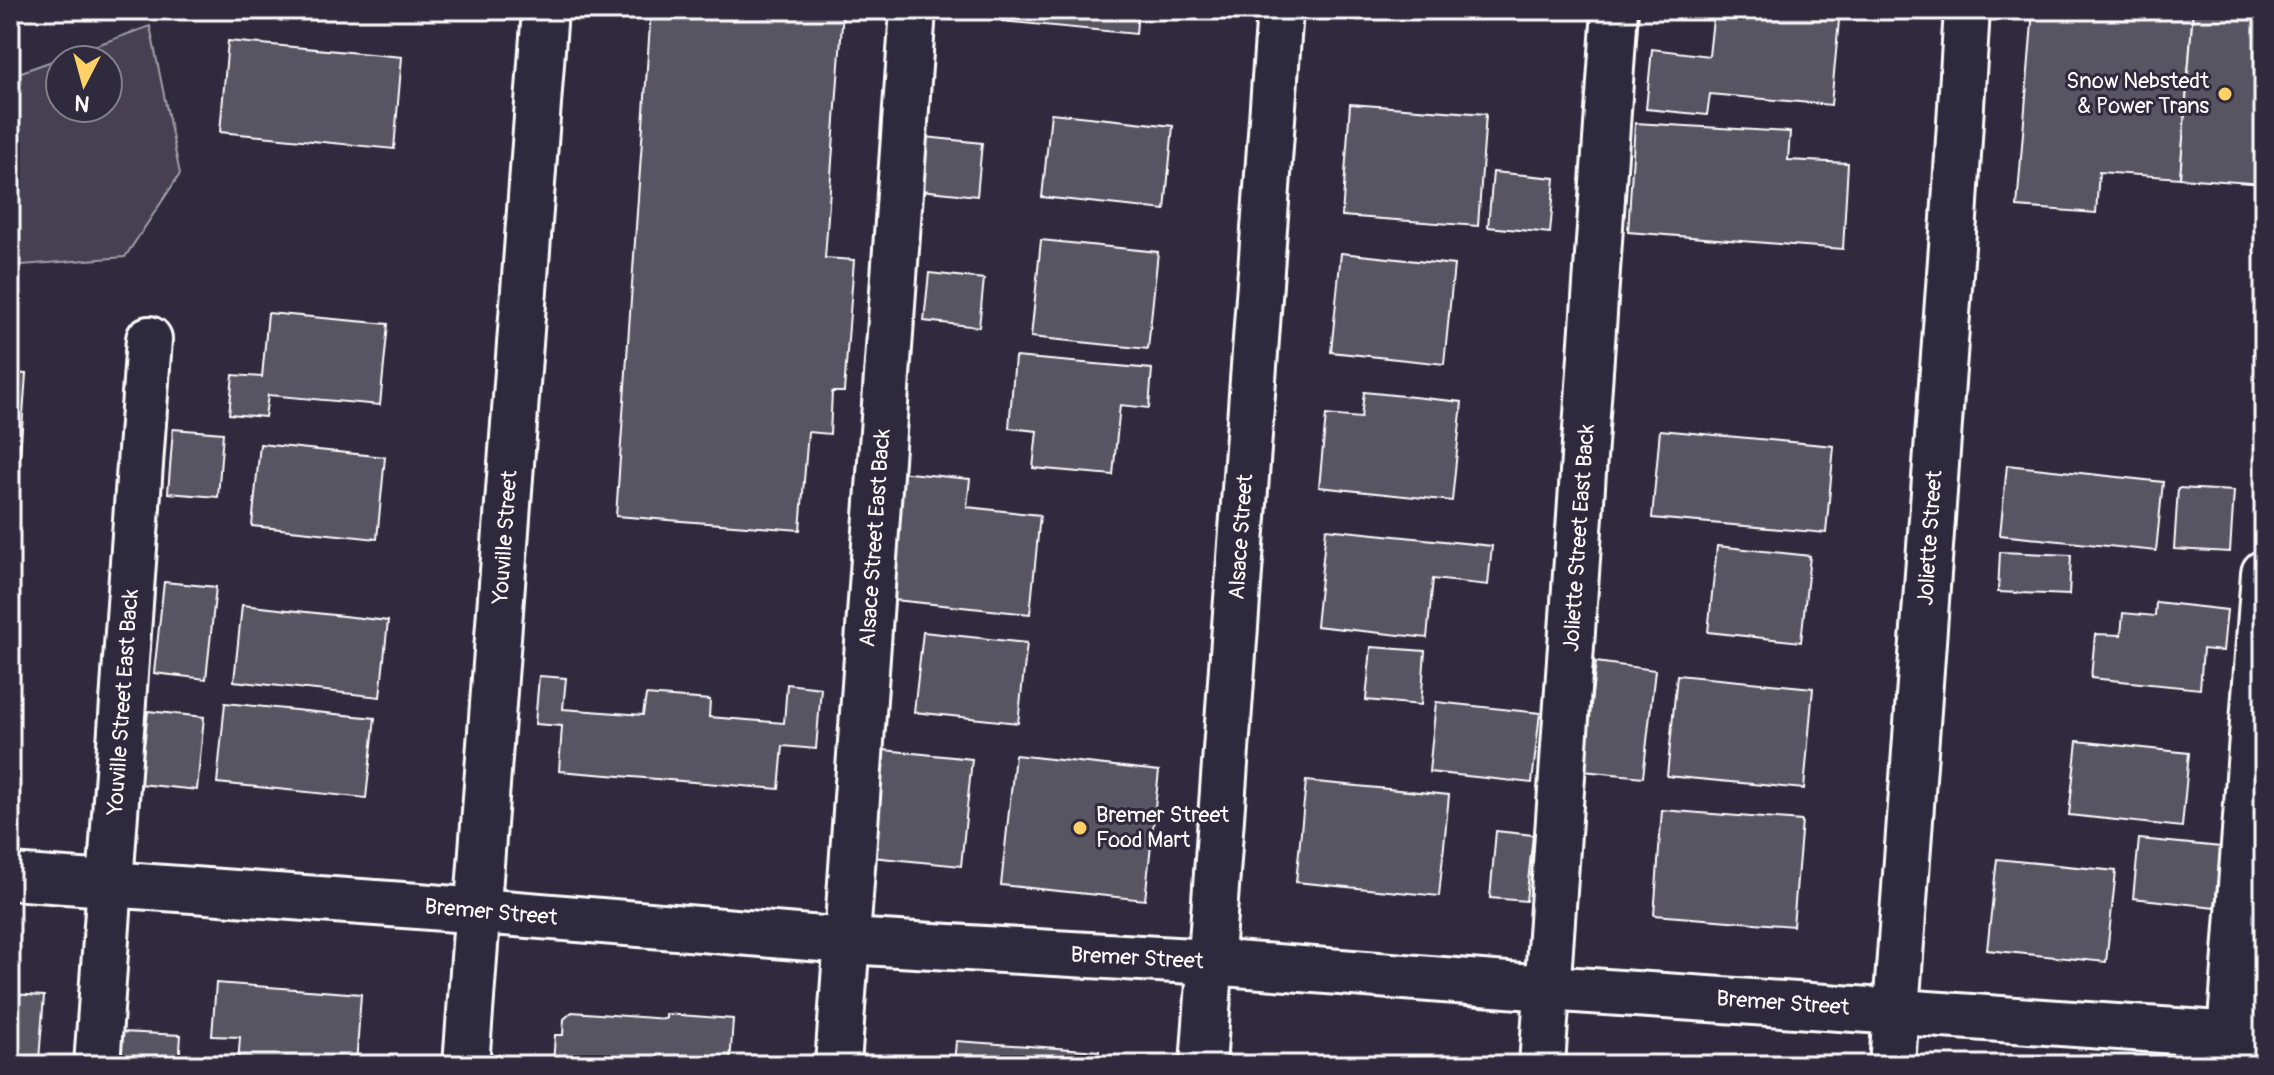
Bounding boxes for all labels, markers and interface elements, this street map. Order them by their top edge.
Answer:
north arrow [44,44,124,124]
place label: Snow Nebstedt & Power Trans [2066,67,2209,120]
marker: Snow Nebstedt & Power Trans [2216,85,2234,103]
text: N [73,88,91,118]
street label: Joliette Street East Back [1557,423,1601,653]
street label: Alsace Street East Back [853,428,897,648]
street label: Youville Street [486,469,524,605]
street label: Joliette Street [1911,469,1949,606]
street label: Alsace Street [1223,473,1259,601]
street label: Youville Street East Back [101,588,145,817]
place label: Bremer Street Food Mart [1096,801,1229,854]
marker: Bremer Street Food Mart [1071,819,1089,837]
street label: Bremer Street [423,892,559,932]
street label: Bremer Street [1070,941,1204,975]
street label: Bremer Street [1716,984,1851,1022]

